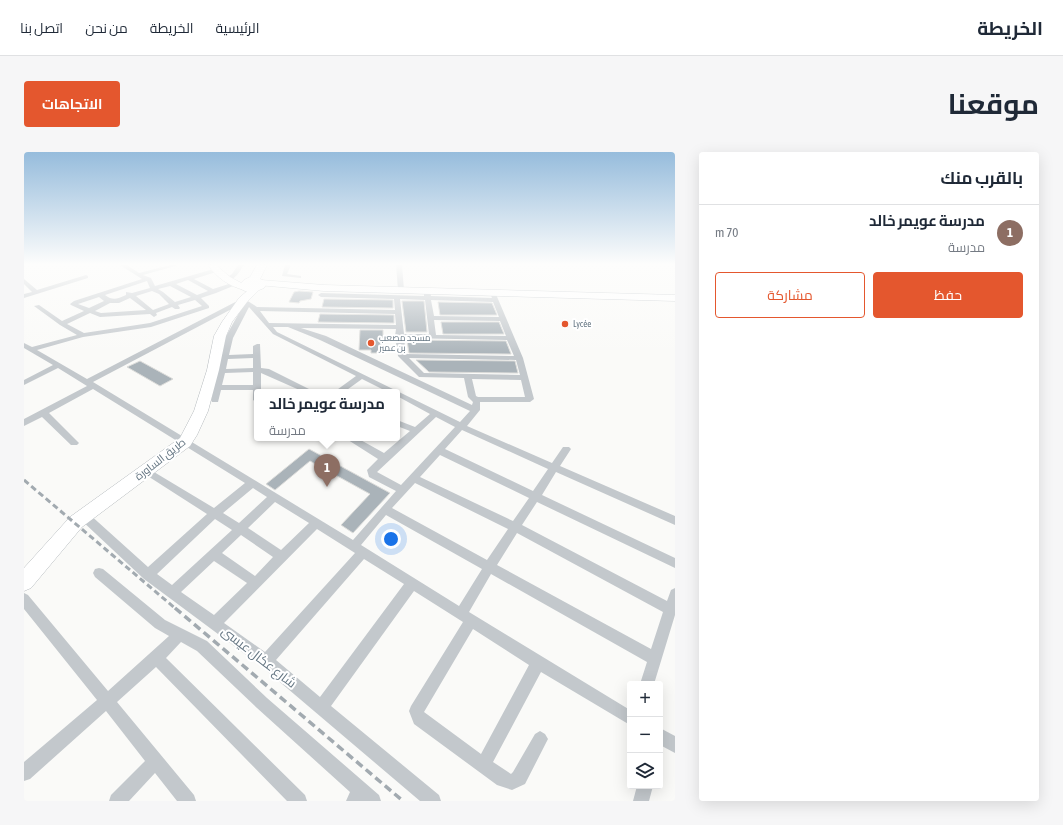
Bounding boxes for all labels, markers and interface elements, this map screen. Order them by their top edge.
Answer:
text: الخريطة [977,17,1043,39]
text: اتصل بنا [20,20,63,36]
text: من نحن [85,20,128,36]
text: الخريطة [150,20,194,36]
text: الرئيسية [216,20,259,36]
button: الاتجاهات [24,81,120,127]
text: موقعنا [948,88,1039,120]
text: بالقرب منك [940,168,1023,188]
text: مدرسة عويمر خالد [869,212,985,229]
text: 70 m [715,225,738,240]
text: 1 [1007,225,1013,240]
text: مدرسة [948,240,985,255]
button: مشاركة [715,272,865,318]
button: حفظ [873,272,1023,318]
marker: Lycée [560,319,570,329]
place label: Lycée [573,319,591,329]
place label: مسجد مصعب بن عمير [378,333,431,353]
marker: مسجد مصعب بن عمير [366,338,376,348]
popup [254,389,400,441]
text: مدرسة عويمر خالد [269,395,385,412]
text: مدرسة [269,423,306,438]
street label: طريق الساورة [132,436,188,483]
pin: 1 [314,454,340,487]
your location [381,529,401,549]
street label: شارع عكال عيسى [218,623,299,692]
map controls [627,681,663,789]
button: + [627,681,663,717]
button: − [627,717,663,753]
button: layers [627,753,663,789]

